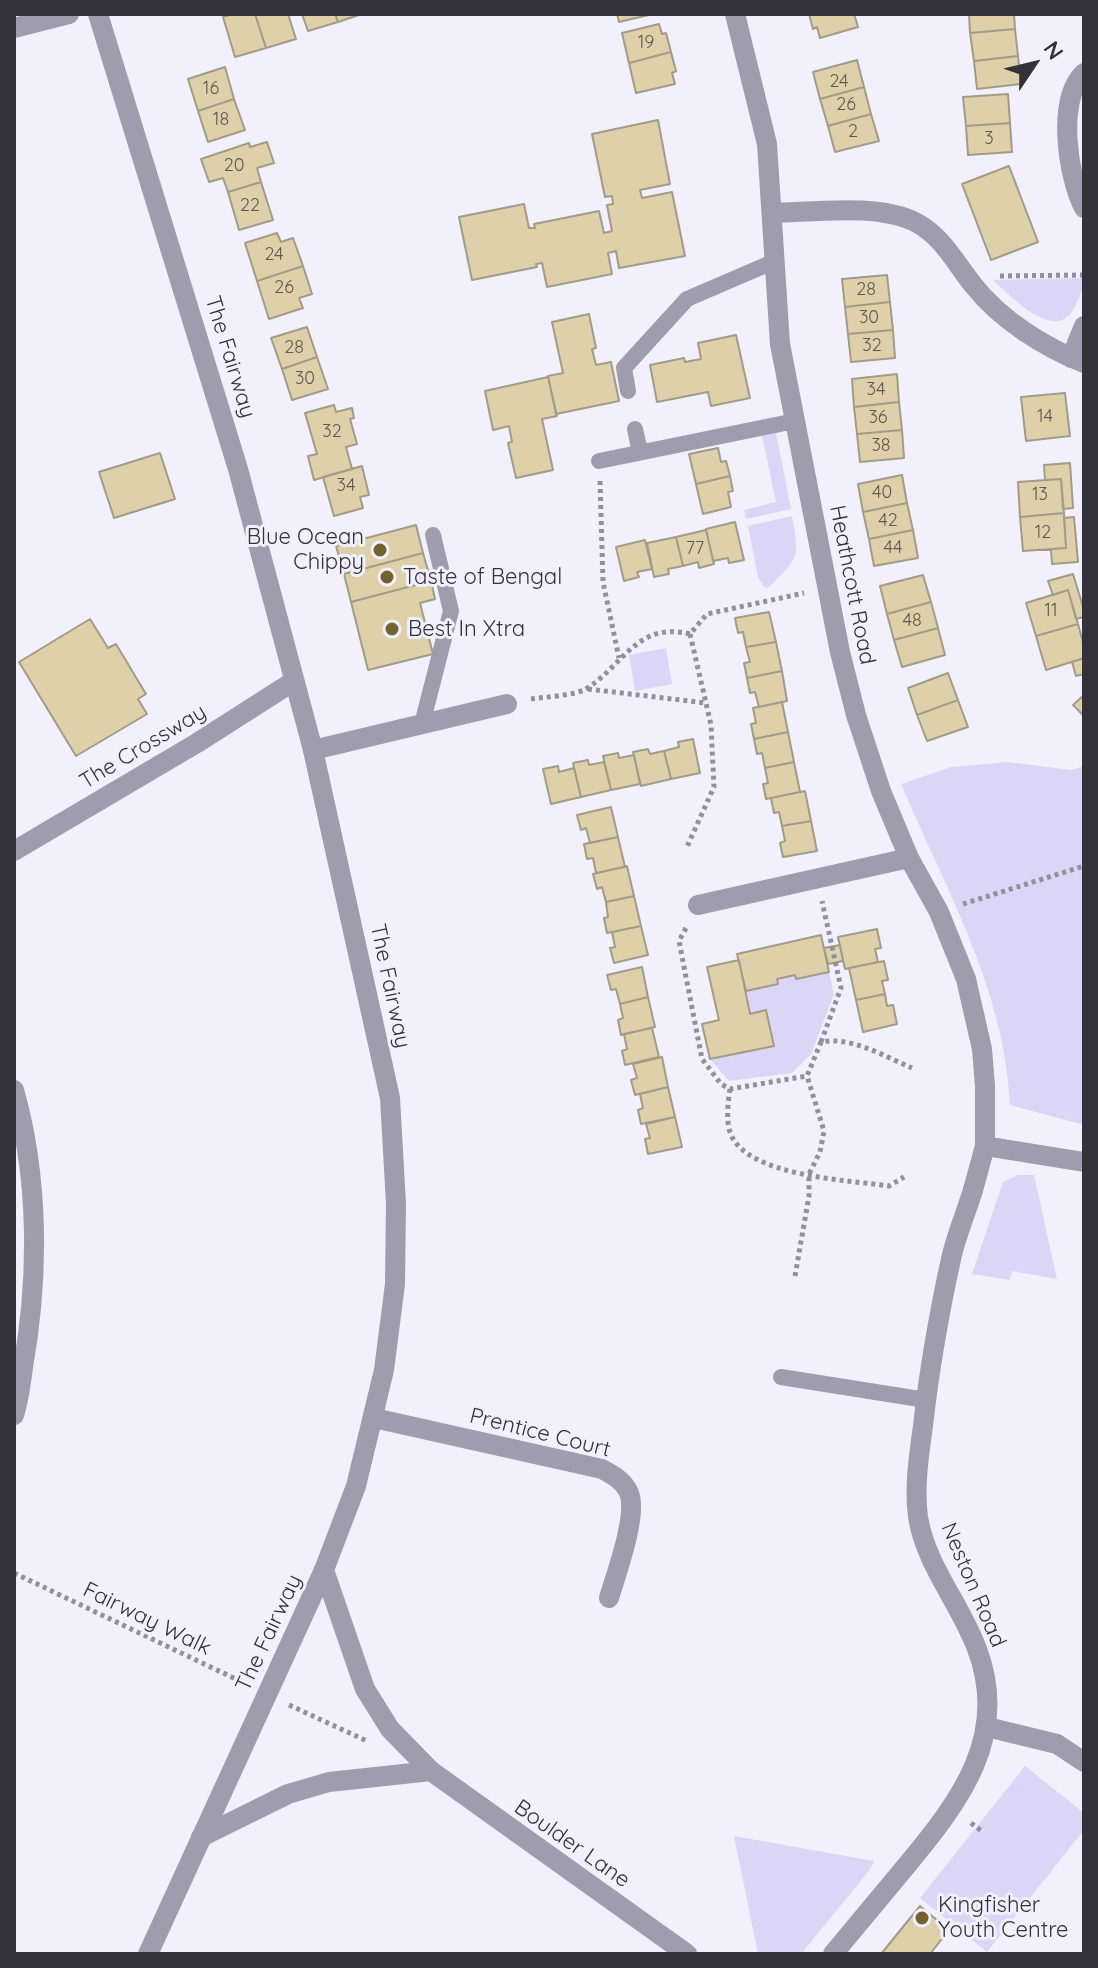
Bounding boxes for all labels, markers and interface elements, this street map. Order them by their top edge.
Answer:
north arrow [994,24,1074,104]
house number: 19 [638,32,654,54]
text: N [1038,36,1070,65]
house number: 24 [829,71,849,93]
house number: 16 [203,78,219,100]
house number: 26 [836,94,856,116]
house number: 18 [213,109,229,131]
house number: 2 [848,121,858,143]
house number: 3 [984,128,994,150]
house number: 20 [224,155,244,177]
house number: 22 [240,195,260,217]
house number: 24 [264,244,284,266]
house number: 26 [274,277,294,299]
house number: 28 [856,279,876,301]
street label: The Fairway [199,293,261,421]
house number: 30 [859,307,879,329]
house number: 32 [862,335,882,357]
house number: 28 [284,337,304,359]
house number: 30 [295,368,315,390]
house number: 34 [867,379,885,401]
house number: 14 [1037,406,1053,428]
house number: 36 [868,407,888,429]
house number: 32 [322,421,342,443]
house number: 38 [871,435,891,457]
house number: 34 [337,475,355,497]
house number: 40 [872,482,892,504]
house number: 13 [1032,484,1048,506]
street label: Heathcott Road [824,503,880,667]
house number: 42 [878,510,898,532]
house number: 12 [1035,522,1051,544]
place label: Blue Ocean Chippy [247,524,364,576]
house number: 44 [884,537,902,559]
house number: 77 [686,538,704,560]
marker: Blue Ocean Chippy [371,541,389,559]
place label: Taste of Bengal [403,564,562,590]
marker: Taste of Bengal [378,568,396,586]
house number: 11 [1044,600,1058,622]
house number: 48 [902,610,922,632]
place label: Best In Xtra [408,616,525,642]
marker: Best In Xtra [383,620,401,638]
street label: The Crossway [75,699,211,795]
street label: The Fairway [364,921,416,1051]
street label: Prentice Court [467,1403,613,1463]
street label: Neston Road [935,1519,1011,1651]
street label: The Fairway [230,1570,308,1696]
street label: Fairway Walk [79,1577,215,1661]
street label: Boulder Lane [509,1794,635,1894]
place label: Kingfisher Youth Centre [938,1892,1069,1944]
marker: Kingfisher Youth Centre [913,1909,931,1927]

